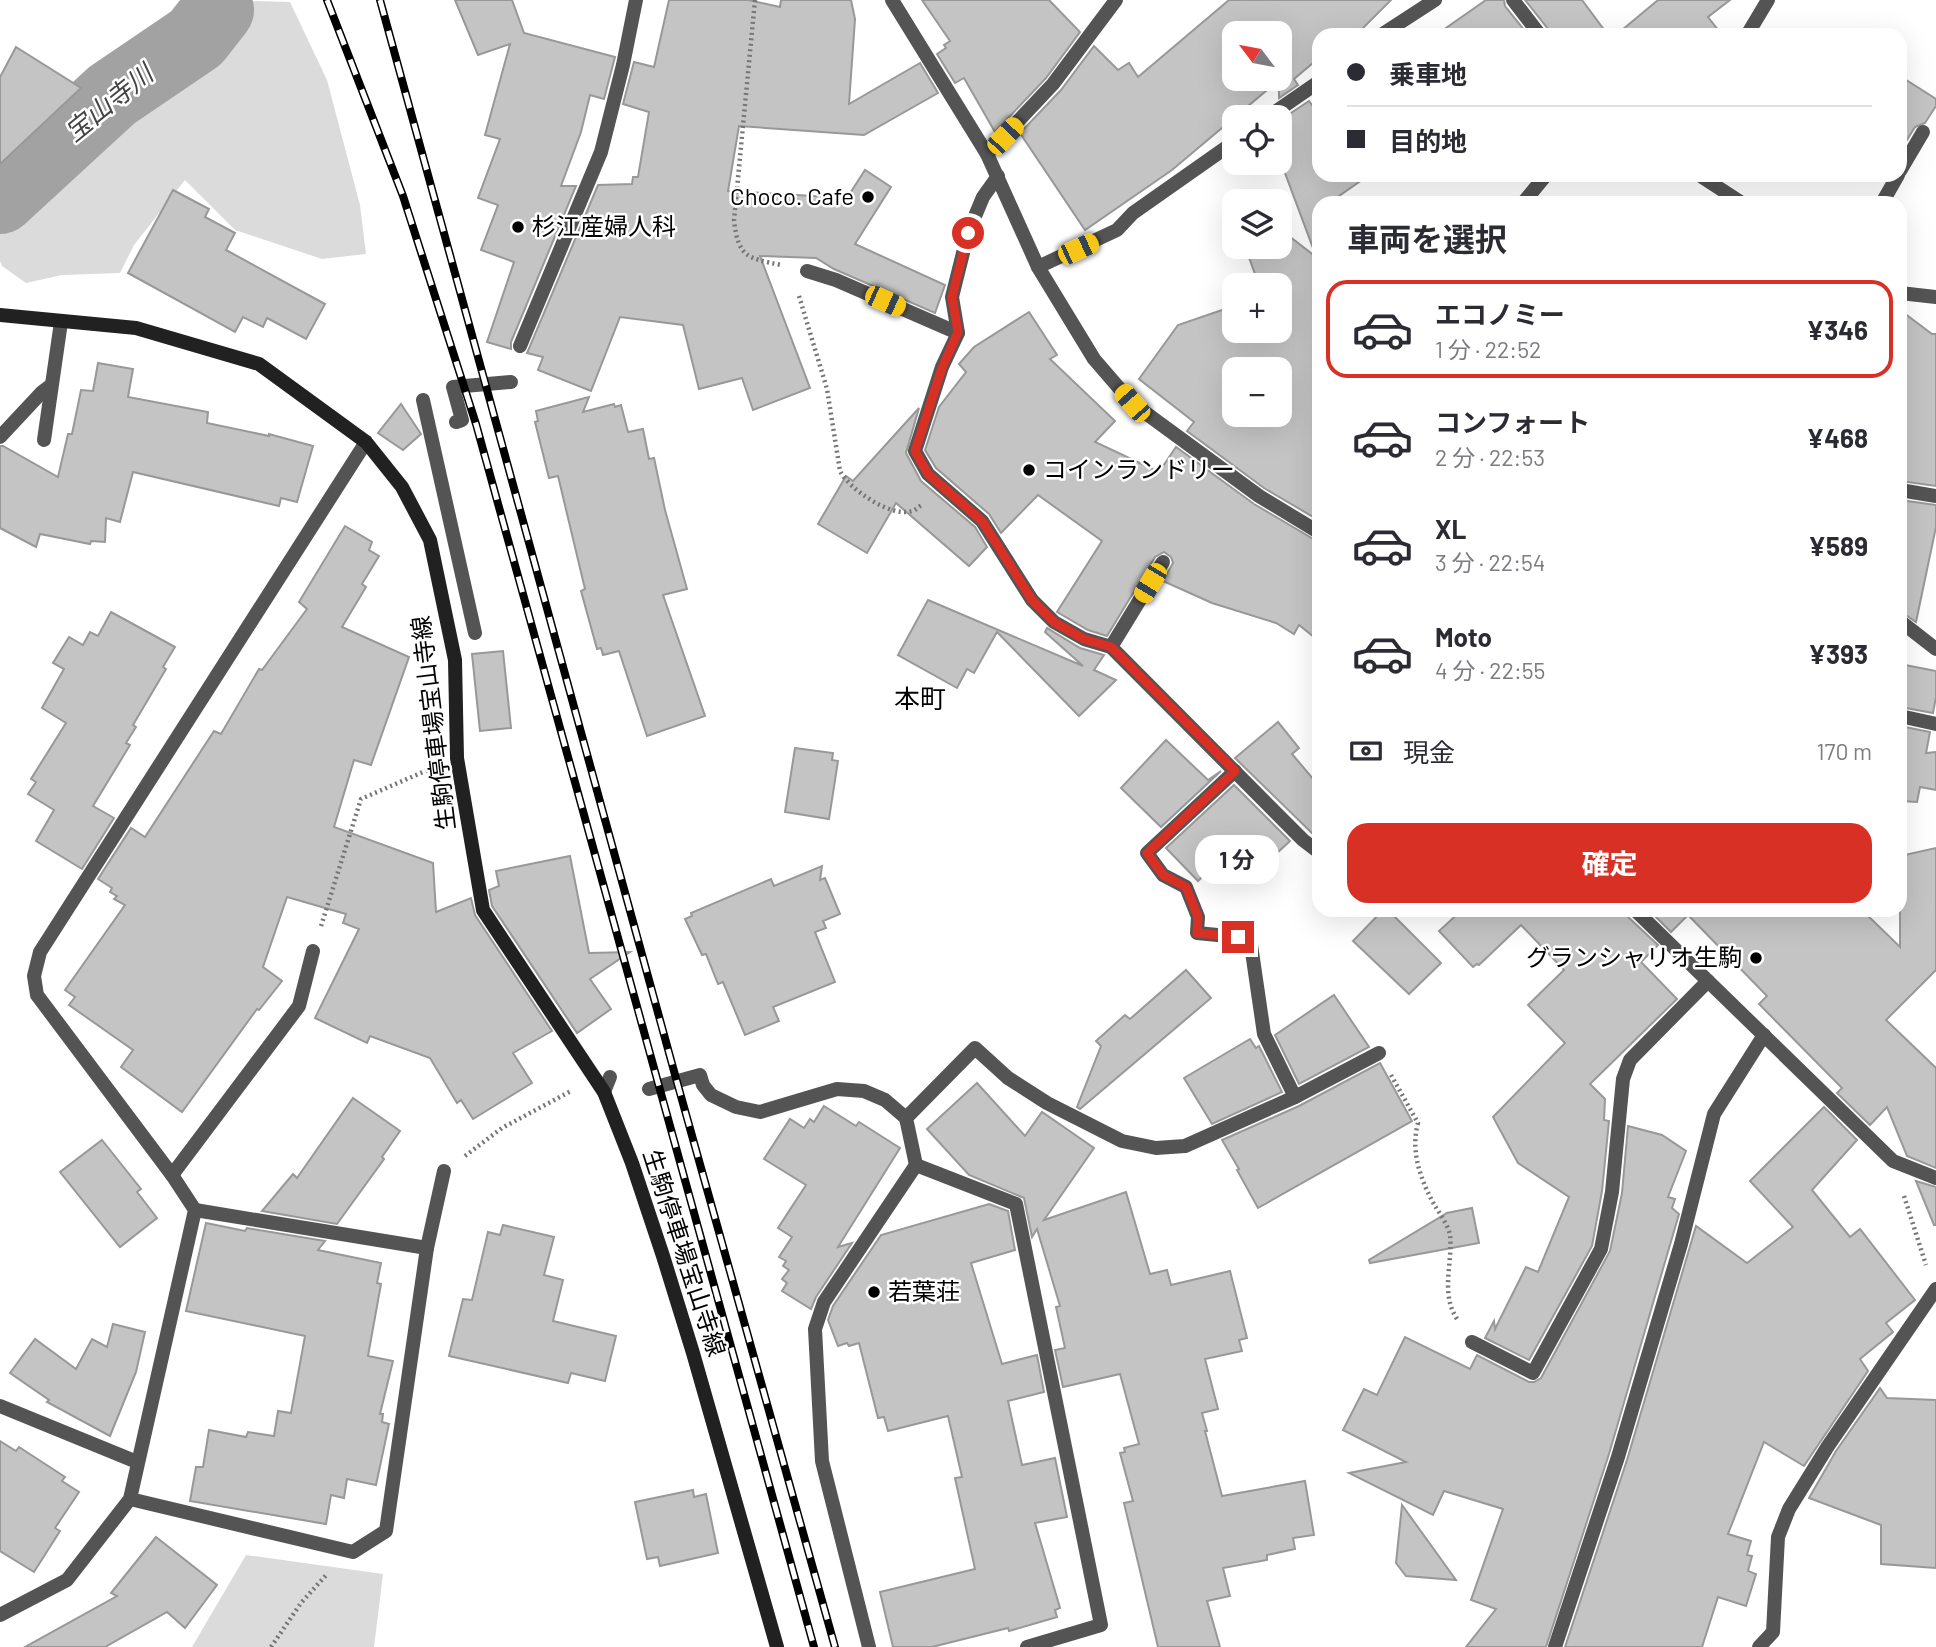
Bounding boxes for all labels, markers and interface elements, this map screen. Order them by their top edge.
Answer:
north arrow [1222,21,1292,91]
map controls [1222,21,1292,427]
water label: 宝山寺川 [58,55,161,147]
text: 乗車地 [1389,58,1467,89]
button: locate [1222,105,1292,175]
car [983,113,1028,159]
text: 目的地 [1389,125,1467,156]
place label: Choco. Cafe [730,181,854,210]
marker: Choco. Cafe [860,189,876,205]
button: layers [1222,189,1292,259]
place label: 杉江産婦人科 [532,211,676,240]
route start [952,217,984,249]
marker: 杉江産婦人科 [510,219,526,235]
text: 車両を選択 [1347,219,1507,257]
car [1055,231,1102,267]
button: + [1222,273,1292,343]
car [862,283,909,319]
icon: car [1351,298,1414,361]
text: エコノミー [1435,298,1565,329]
text: ¥346 [1806,314,1868,345]
text: 1 分 · 22:52 [1435,335,1541,363]
button: − [1222,357,1292,427]
car [1111,380,1154,426]
icon: car [1351,406,1414,469]
text: コンフォート [1435,406,1590,437]
text: ¥468 [1806,422,1868,453]
text: 2 分 · 22:53 [1435,443,1545,471]
place label: コインランドリー [1043,454,1235,483]
marker: コインランドリー [1021,462,1037,478]
text: XL [1435,513,1466,544]
icon: car [1351,514,1414,577]
text: ¥589 [1808,530,1868,561]
text: 3 分 · 22:54 [1435,548,1545,576]
car [1131,560,1170,606]
street label: 生駒停車場宝山寺線 [405,614,460,832]
text: Moto [1435,621,1492,652]
icon: car [1351,622,1414,685]
text: ¥393 [1808,638,1868,669]
text: 4 分 · 22:55 [1435,656,1545,684]
district label: 本町 [894,682,946,713]
icon: cash [1347,732,1385,770]
text: 現金 [1403,736,1455,767]
text: 170 m [1816,737,1872,765]
button: 確定 [1347,823,1872,903]
callout: 1 分 [1196,836,1280,884]
text: 1 分 [1219,845,1255,873]
route end [1222,921,1254,953]
place label: グランシャリオ生駒 [1526,942,1742,971]
marker: グランシャリオ生駒 [1748,950,1764,966]
street label: 生駒停車場宝山寺線 [638,1145,733,1360]
place label: 若葉荘 [888,1276,960,1305]
marker: 若葉荘 [866,1284,882,1300]

